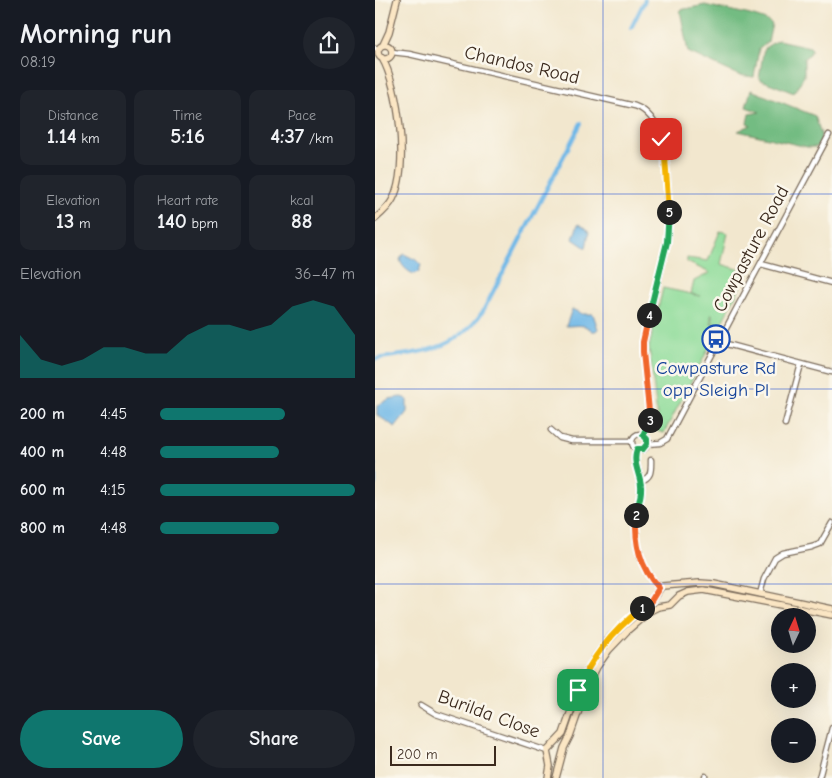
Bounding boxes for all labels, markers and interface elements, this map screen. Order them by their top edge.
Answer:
button: share [303,17,355,69]
text: Morning run [20,18,172,50]
street label: Chandos Road [462,41,582,89]
text: 08:19 [20,53,56,71]
text: Distance [48,107,98,124]
text: Time [173,107,202,124]
text: Pace [288,107,316,124]
pin [640,118,682,160]
text: 1.14 [47,124,77,148]
text: 5:16 [170,124,205,148]
text: 4:37 [270,124,304,148]
icon: check [647,125,675,153]
text: km [77,130,100,147]
text: /km [304,130,333,147]
street label: Cowpasture Road [708,182,794,316]
text: Elevation [46,192,100,209]
text: Heart rate [157,192,218,209]
text: kcal [290,192,314,209]
pin: 5 [657,200,681,224]
text: 5 [666,204,673,221]
text: 13 [56,209,74,233]
text: 140 [157,209,187,233]
text: 88 [291,209,313,233]
text: m [74,215,91,232]
text: bpm [187,215,218,232]
text: Elevation [20,265,81,283]
text: 36–47 m [295,265,355,283]
pin: 4 [637,302,661,328]
text: 4 [646,307,653,324]
bus stop icon: Cowpasture Rd opp Sleigh Pl [701,324,731,354]
place label: Cowpasture Rd opp Sleigh Pl [656,357,776,401]
text: 200 m [20,405,65,423]
text: 4:45 [100,405,127,423]
pin: 3 [637,408,663,432]
text: 3 [647,412,654,429]
text: 400 m [20,443,64,461]
text: 4:48 [100,443,127,461]
text: 600 m [20,481,65,499]
text: 4:15 [100,481,126,499]
pin: 2 [623,502,649,528]
text: 2 [633,507,640,524]
text: 800 m [20,519,65,537]
text: 4:48 [100,519,127,537]
pin: 1 [629,596,655,620]
text: 1 [640,600,645,617]
north arrow [771,608,816,652]
map controls [771,608,816,763]
button: + [771,663,816,708]
pin [557,669,599,711]
icon: arrive [564,676,592,704]
street label: Burilda Close [435,685,543,743]
button: Save [20,710,183,768]
button: Share [193,710,355,768]
button: − [771,718,816,763]
scale bar [390,743,496,766]
text: 200 m [397,746,438,763]

